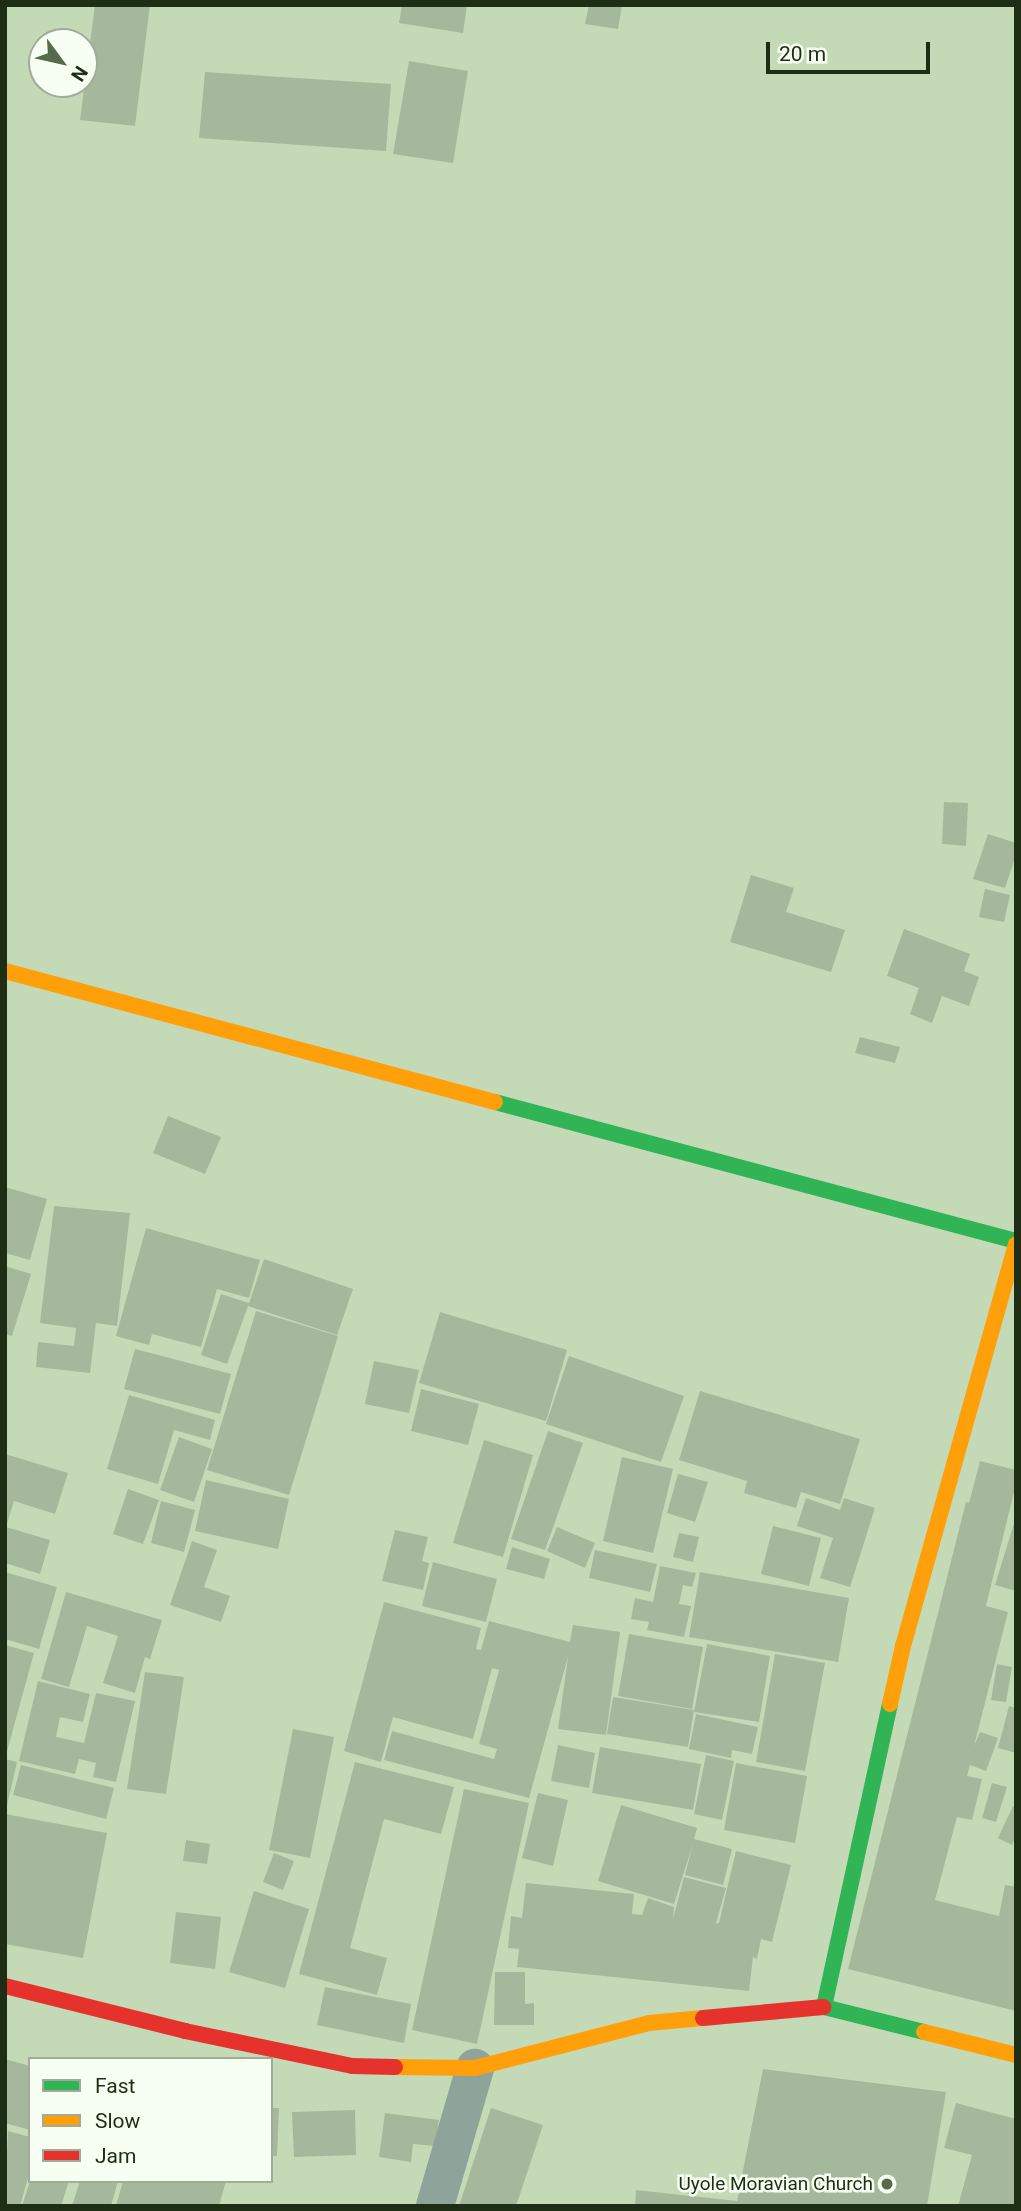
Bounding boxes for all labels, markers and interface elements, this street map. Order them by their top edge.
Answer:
north arrow [28,28,98,98]
scale bar [769,28,934,72]
text: 20 m [779,42,826,66]
text: N [66,62,93,86]
legend [28,2057,273,2183]
text: Fast [95,2074,135,2098]
text: Slow [95,2109,140,2133]
text: Jam [95,2144,136,2168]
place label: Uyole Moravian Church [679,2173,873,2195]
marker: Uyole Moravian Church [879,2176,895,2192]

